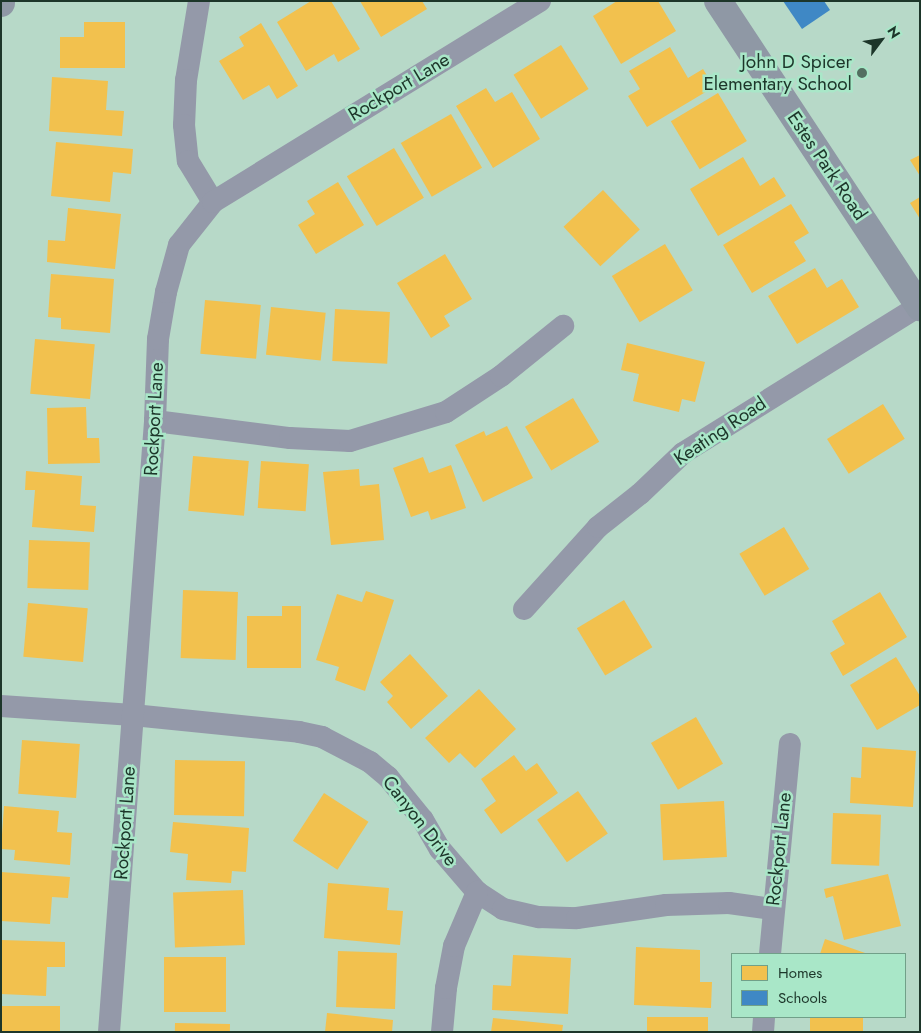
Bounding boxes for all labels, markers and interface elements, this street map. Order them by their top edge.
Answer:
north arrow [856,15,906,65]
text: N [882,22,905,42]
street label: Rockport Lane [344,48,454,126]
place label: John D Spicer Elementary School [703,51,852,95]
marker: John D Spicer Elementary School [856,67,868,79]
street label: Estes Park Road [782,107,872,225]
street label: Rockport Lane [140,362,168,476]
street label: Keating Road [670,392,770,470]
street label: Rockport Lane [110,765,140,881]
street label: Canyon Drive [378,771,462,871]
street label: Rockport Lane [762,791,796,907]
legend [731,953,906,1018]
text: Homes [778,962,822,984]
text: Schools [778,987,827,1009]

